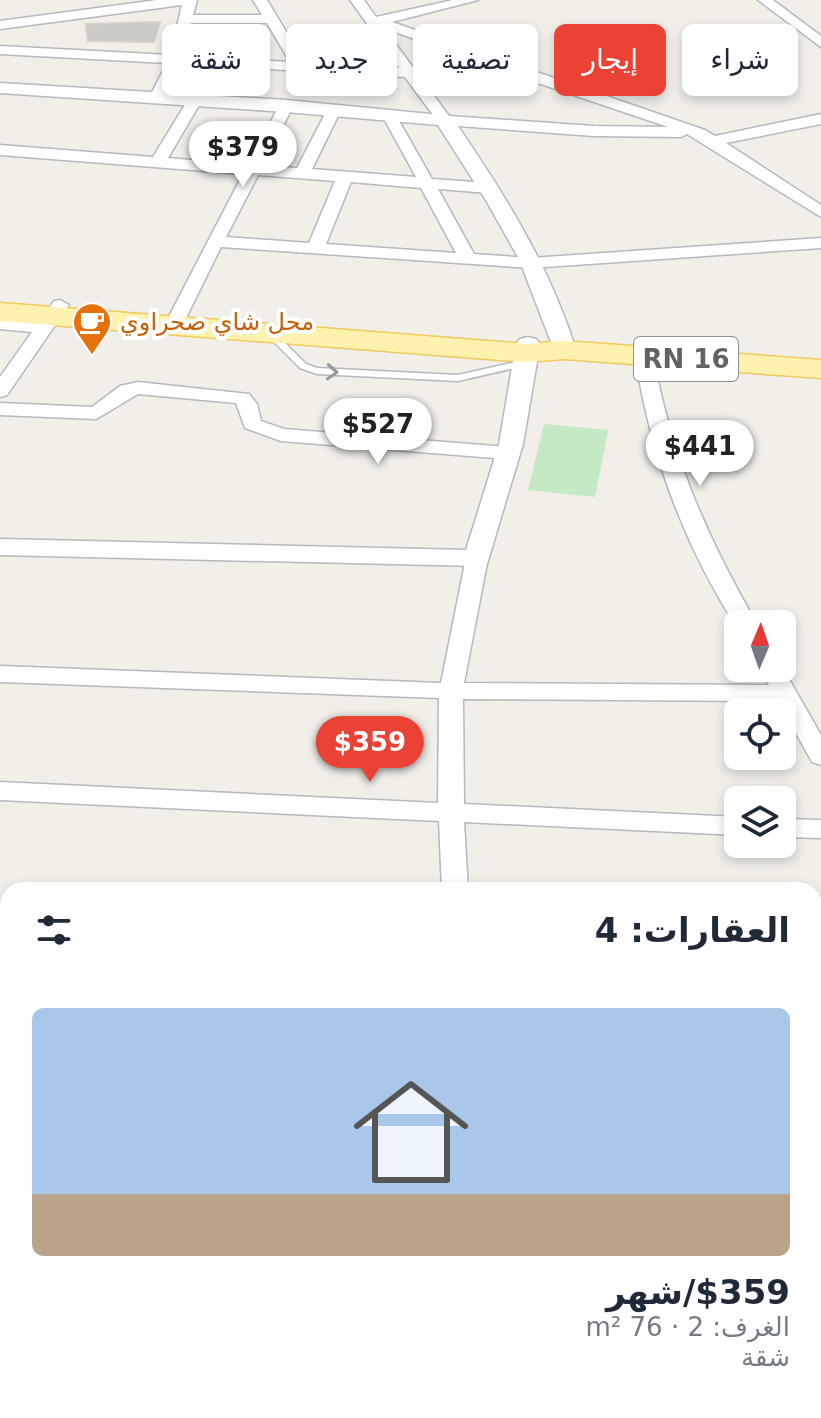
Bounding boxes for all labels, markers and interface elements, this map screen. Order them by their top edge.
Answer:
chip: شقة [162,24,270,96]
chip: جديد [286,24,397,96]
chip: تصفية [413,24,538,96]
chip: إيجار [554,24,666,96]
chip: شراء [682,24,798,96]
pin: $379 [196,121,290,189]
text: $379 [207,132,279,162]
cafe icon: محل شاي صحراوي [71,301,113,356]
place label: محل شاي صحراوي [120,308,314,336]
road number: RN 16 [634,337,738,381]
one-way arrow [326,363,339,380]
pin: $527 [331,398,425,466]
text: $527 [342,409,414,439]
pin: $441 [653,420,747,488]
text: $441 [664,431,736,461]
north arrow [724,610,796,682]
map controls [724,610,796,858]
button: locate [724,698,796,770]
pin: $359 [323,716,417,784]
text: $359 [334,727,406,757]
button: layers [724,786,796,858]
icon: filters [32,908,76,952]
text: العقارات: 4 [595,910,790,950]
icon: home [339,1060,483,1204]
text: $359/شهر [606,1272,790,1312]
text: الغرف: 2 · 76 m² [586,1312,790,1342]
text: شقة [741,1342,790,1372]

